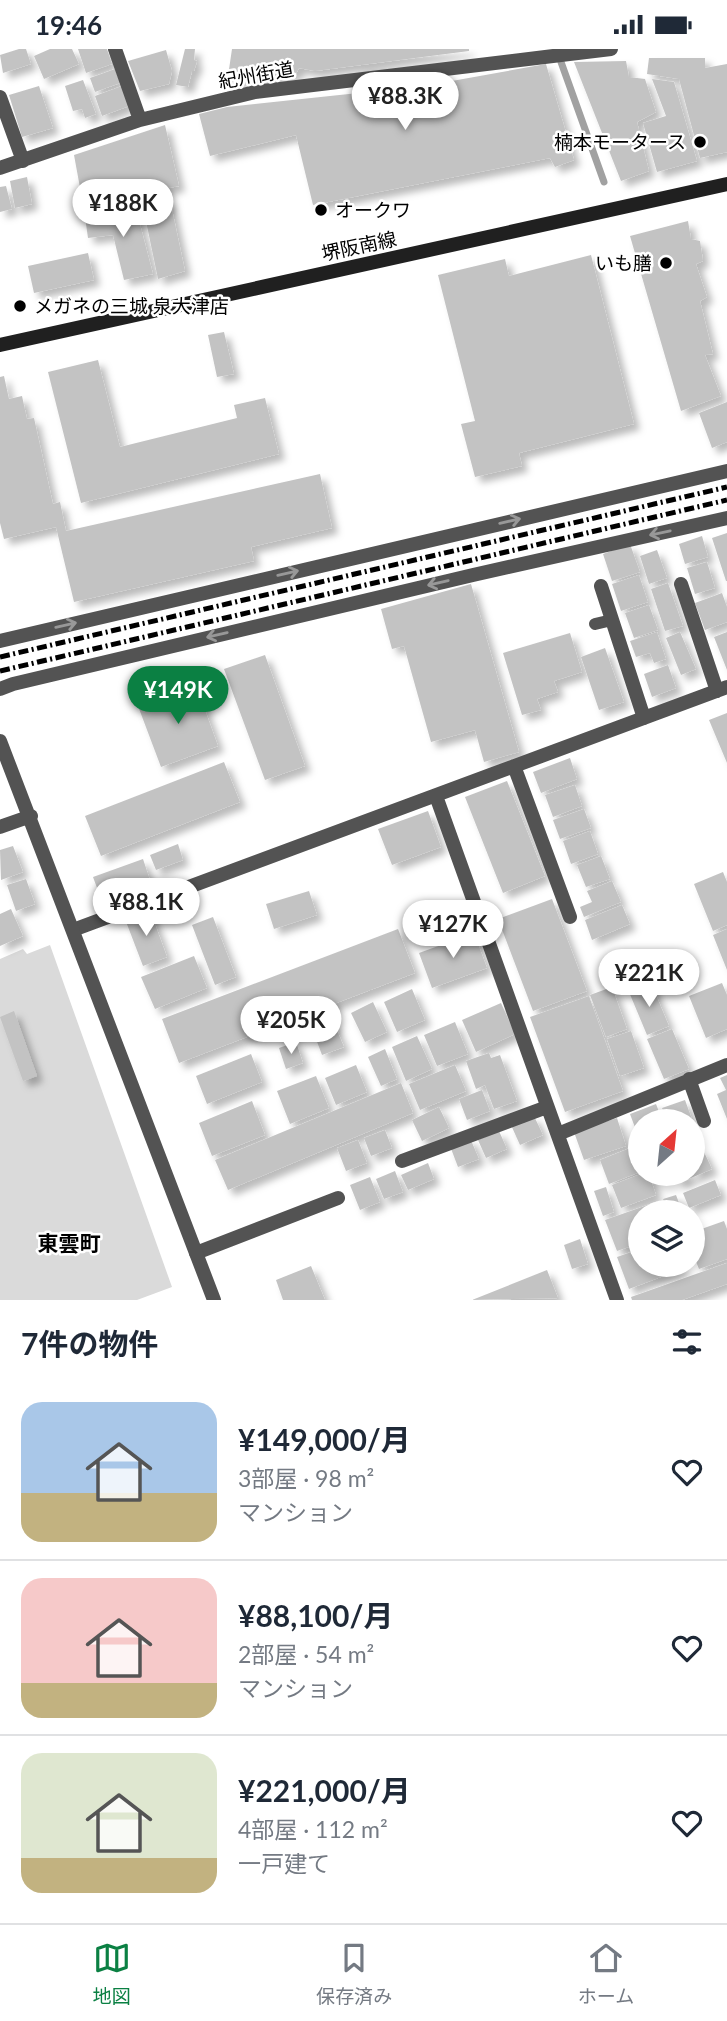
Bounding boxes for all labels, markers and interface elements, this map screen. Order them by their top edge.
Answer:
text: 19:46 [35,9,102,41]
street label: 紀州街道 [216,57,295,92]
pin: ¥88.3K [348,73,462,132]
text: ¥88.3K [368,81,442,109]
place label: 楠本モータース [554,130,686,153]
marker: 楠本モータース [692,134,708,150]
pin: ¥188K [74,179,172,239]
text: ¥188K [88,188,158,216]
place label: オークワ [335,198,411,221]
marker: オークワ [313,202,329,218]
street label: 堺阪南線 [319,226,398,265]
place label: いも膳 [595,251,652,274]
marker: いも膳 [658,255,674,271]
place label: メガネの三城 泉大津店 [34,294,229,317]
marker: メガネの三城 泉大津店 [12,298,28,314]
one-way arrow [498,514,520,527]
one-way arrow [649,527,672,541]
one-way arrow [276,566,299,579]
one-way arrow [427,577,450,590]
one-way arrow [55,618,77,631]
one-way arrow [206,629,229,642]
pin: ¥149K [129,667,227,726]
text: ¥149K [143,675,213,703]
pin: ¥88.1K [89,879,203,938]
text: ¥88.1K [109,887,183,915]
pin: ¥127K [404,901,502,960]
text: ¥127K [418,909,488,937]
pin: ¥221K [600,949,698,1009]
text: ¥221K [614,958,684,986]
pin: ¥205K [242,997,340,1056]
text: ¥205K [256,1005,326,1033]
north arrow [628,1109,705,1187]
map controls [628,1109,705,1277]
button: layers [628,1200,705,1277]
district label: 東雲町 [38,1230,101,1255]
icon: filters [668,1323,706,1361]
text: 7件の物件 [21,1325,158,1361]
text: ¥149,000/月 [238,1421,411,1457]
icon: home [77,1430,161,1514]
icon: heart [668,1453,706,1491]
text: 3部屋 · 98 m² [238,1464,374,1492]
text: マンション [238,1498,353,1526]
text: ¥88,100/月 [238,1597,393,1633]
icon: home [77,1606,161,1690]
icon: heart [668,1629,706,1667]
text: 2部屋 · 54 m² [238,1640,374,1668]
text: マンション [238,1674,353,1702]
text: ¥221,000/月 [238,1772,411,1808]
icon: home [77,1781,161,1865]
icon: heart [668,1804,706,1842]
text: 4部屋 · 112 m² [238,1815,388,1843]
text: 一戸建て [238,1849,330,1877]
tab: 地図 [93,1939,131,2008]
tab: 保存済み [316,1939,392,2008]
tab: ホーム [578,1939,634,2008]

